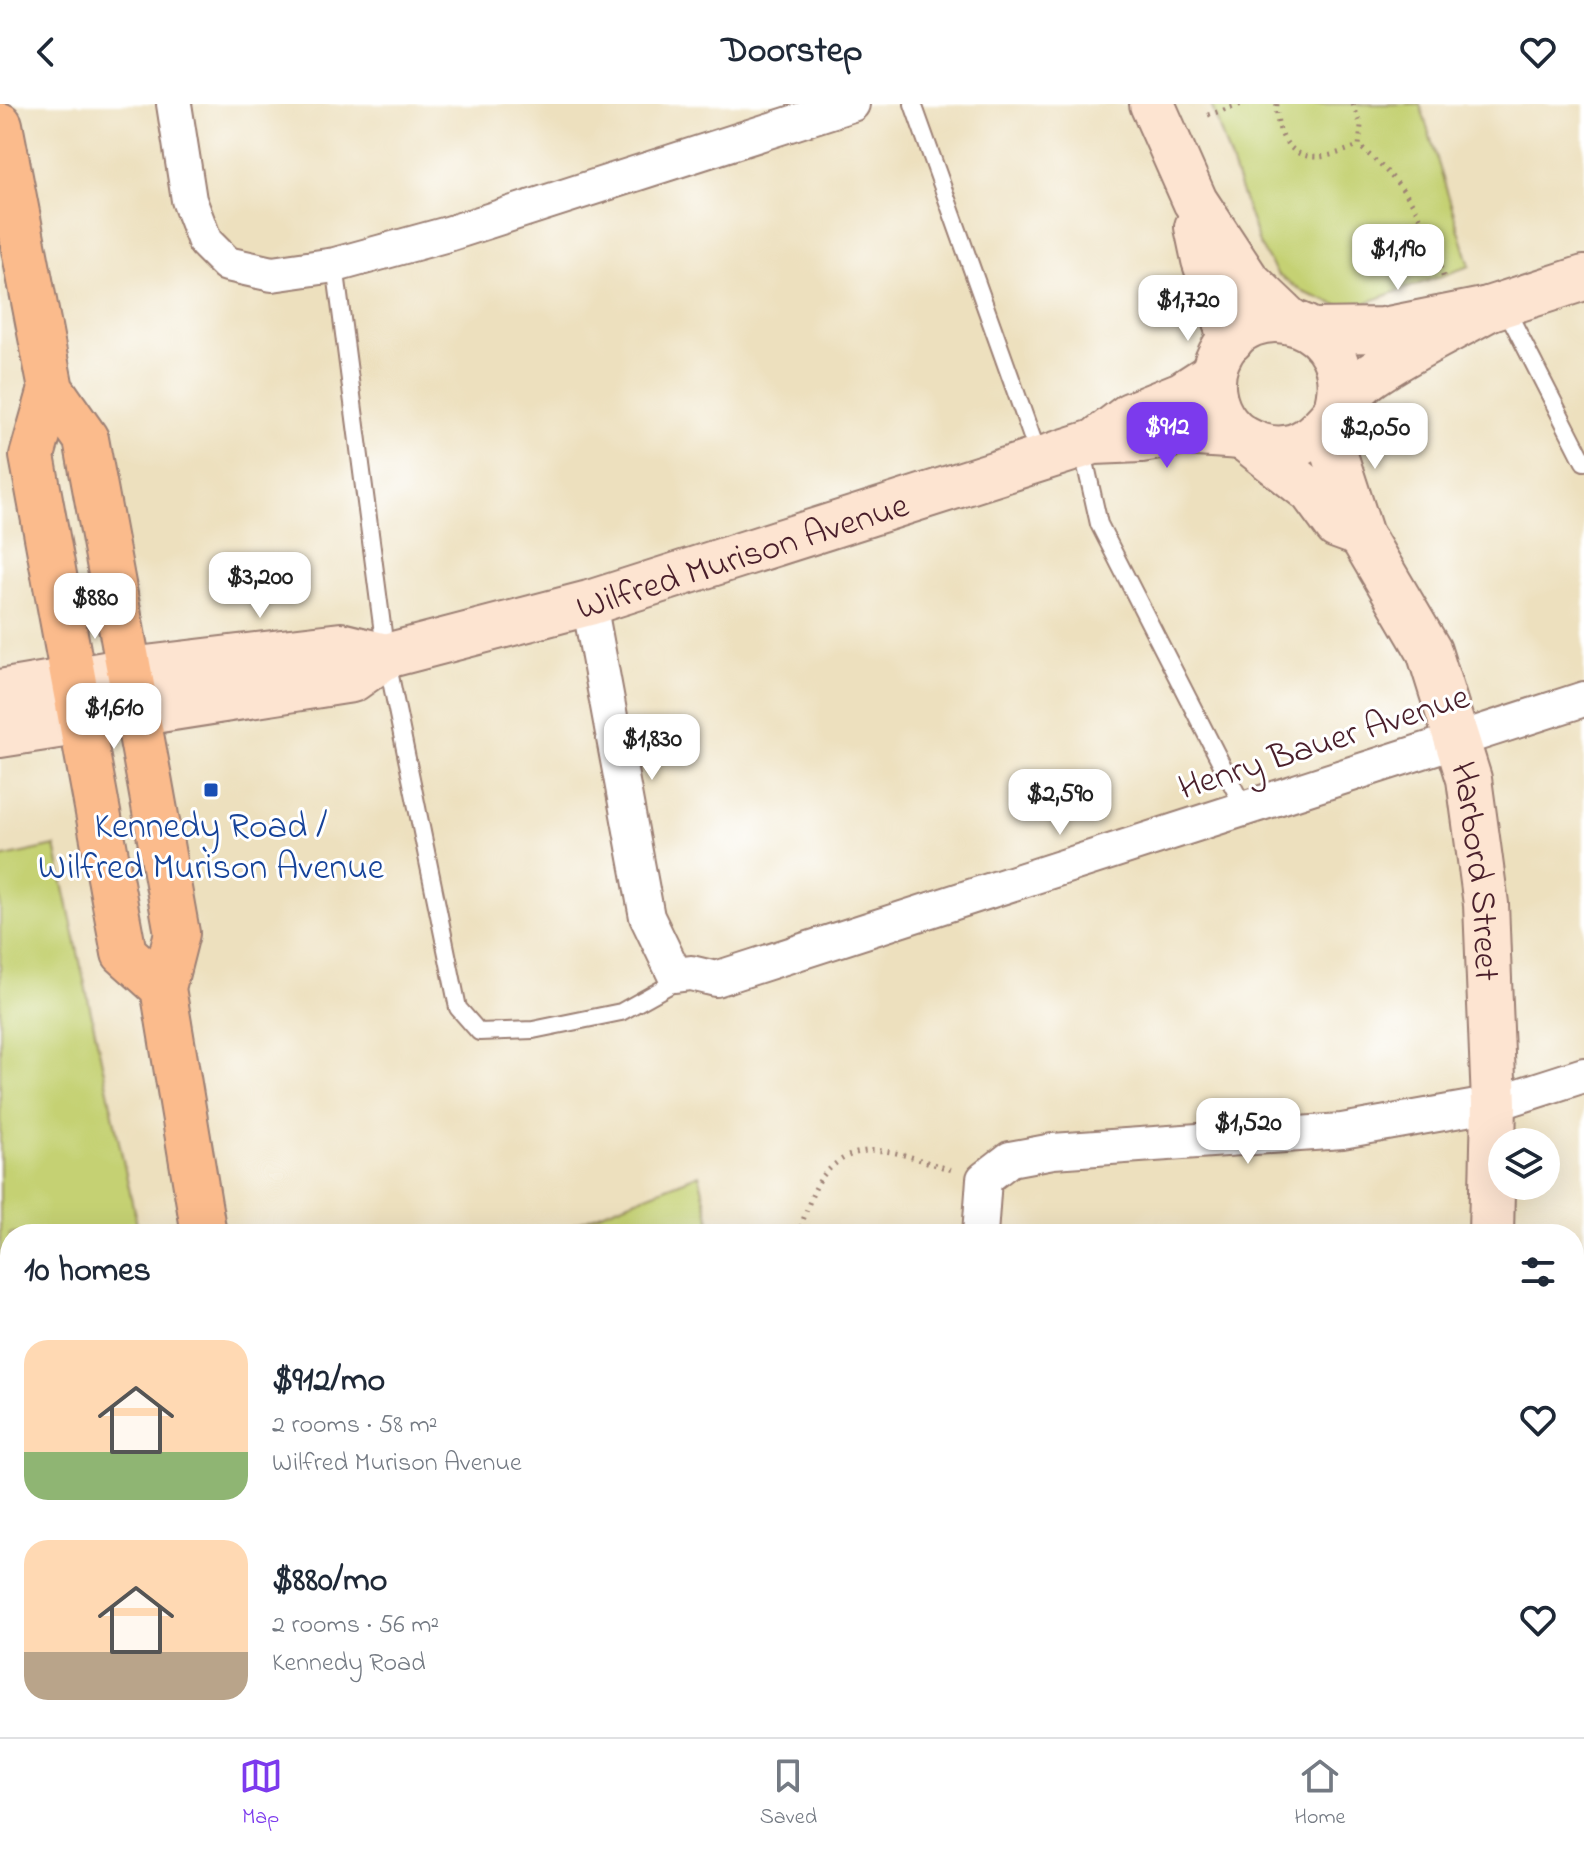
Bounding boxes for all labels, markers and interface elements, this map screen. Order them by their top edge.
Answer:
text: Doorstep [721,26,863,79]
icon: back [24,30,68,74]
icon: heart [1516,30,1560,74]
pin: $1,190 [1333,224,1463,292]
text: $1,190 [1370,231,1426,269]
pin: $1,720 [1123,275,1253,343]
text: $1,720 [1156,282,1220,320]
pin: $912 [1120,402,1214,470]
pin: $2,050 [1310,403,1440,471]
text: $912 [1145,409,1189,447]
text: $2,050 [1340,410,1410,448]
street label: Wilfred Murison Avenue [570,481,917,636]
pin: $3,200 [195,552,325,620]
text: $3,200 [227,559,293,597]
pin: $880 [48,573,142,641]
text: $880 [72,580,118,618]
street label: Henry Bauer Avenue [1172,672,1478,816]
pin: $1,610 [49,683,179,751]
text: $1,610 [84,690,144,728]
pin: $1,830 [587,714,717,782]
text: $1,830 [622,721,682,759]
street label: Harbord Street [1434,756,1511,982]
pin: $2,590 [995,769,1125,837]
text: $2,590 [1026,776,1094,814]
marker: Kennedy Road / Wilfred Murison Avenue [202,781,220,799]
place label: Kennedy Road / Wilfred Murison Avenue [38,802,385,896]
pin: $1,520 [1183,1098,1313,1166]
text: $1,520 [1214,1105,1282,1143]
map controls [1488,1128,1560,1200]
button: layers [1488,1128,1560,1200]
text: 10 homes [24,1247,151,1297]
icon: filters [1516,1250,1560,1294]
text: $912/mo [272,1357,385,1407]
icon: home [88,1372,184,1468]
icon: heart [1516,1398,1560,1442]
text: 2 rooms · 58 m² [272,1407,438,1445]
text: Wilfred Murison Avenue [272,1445,522,1483]
text: $880/mo [272,1557,387,1607]
icon: home [88,1572,184,1668]
icon: heart [1516,1598,1560,1642]
text: 2 rooms · 56 m² [272,1607,439,1645]
text: Kennedy Road [272,1645,426,1683]
tab: Map [239,1754,283,1834]
tab: Saved [760,1754,817,1834]
tab: Home [1294,1754,1345,1834]

